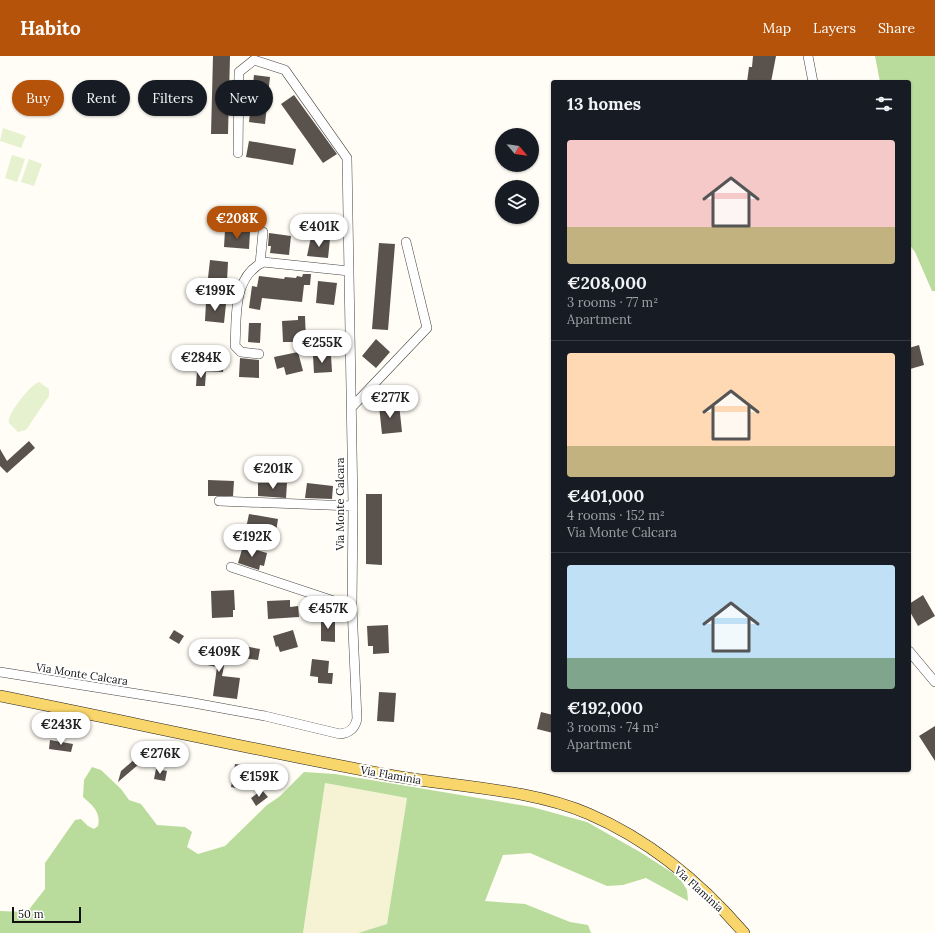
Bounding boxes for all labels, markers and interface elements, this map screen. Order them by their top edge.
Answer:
text: Habito [20,16,81,40]
text: Map [763,19,791,37]
text: Layers [813,19,856,37]
text: Share [878,19,915,37]
chip: Buy [12,80,64,116]
chip: Rent [72,80,130,116]
chip: Filters [138,80,207,116]
chip: New [215,80,273,116]
text: 13 homes [567,93,641,115]
icon: filters [873,93,895,115]
north arrow [495,128,539,172]
map controls [495,128,539,224]
icon: home [695,166,767,238]
button: layers [495,180,539,224]
pin: €208K [209,206,265,240]
text: €208K [216,210,258,227]
pin: €401K [291,214,347,248]
text: €401K [299,218,339,235]
text: €208,000 [567,272,647,294]
pin: €199K [187,278,243,312]
text: €199K [195,282,235,299]
text: 3 rooms · 77 m² [567,294,658,311]
text: Apartment [567,311,632,328]
pin: €255K [294,330,350,364]
text: €255K [302,334,342,351]
pin: €284K [173,345,229,379]
text: €284K [180,349,222,366]
icon: home [695,379,767,451]
pin: €277K [362,385,418,419]
text: €277K [370,389,410,406]
pin: €201K [245,456,301,490]
street label: Via Monte Calcara [333,457,347,552]
text: €201K [253,460,293,477]
text: €401,000 [567,485,644,507]
text: 4 rooms · 152 m² [567,507,665,524]
pin: €192K [224,524,280,558]
text: Via Monte Calcara [567,524,677,541]
text: €192K [232,528,272,545]
icon: home [695,591,767,663]
pin: €457K [300,596,356,630]
text: €457K [308,600,348,617]
pin: €409K [191,639,247,673]
text: €409K [198,643,240,660]
street label: Via Monte Calcara [34,660,129,688]
text: €192,000 [567,697,643,719]
pin: €243K [33,712,89,746]
text: €243K [40,716,82,733]
text: 3 rooms · 74 m² [567,719,659,736]
text: Apartment [567,736,632,753]
pin: €276K [132,741,188,775]
text: €276K [140,745,180,762]
street label: Via Flaminia [358,763,423,787]
pin: €159K [231,764,287,798]
text: €159K [239,768,279,785]
street label: Via Flaminia [671,862,727,915]
scale bar [12,905,81,924]
text: 50 m [18,907,44,921]

